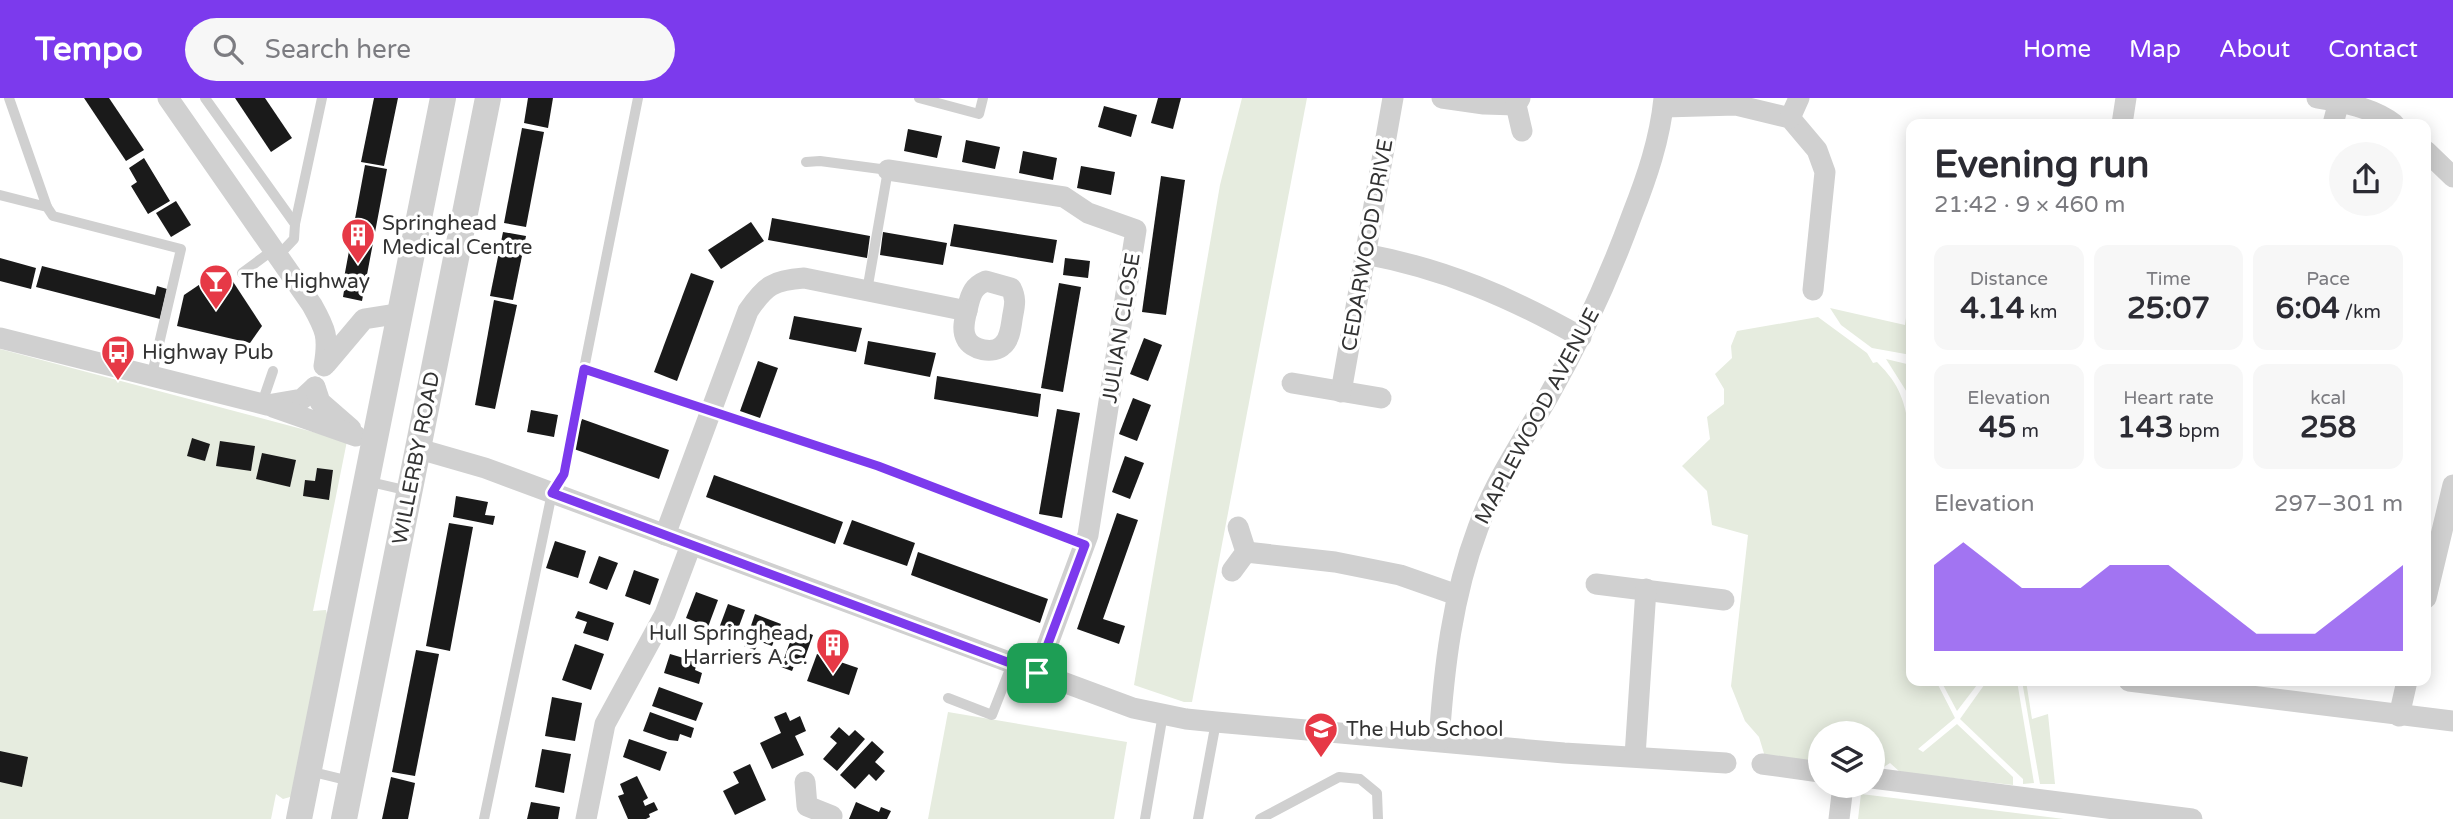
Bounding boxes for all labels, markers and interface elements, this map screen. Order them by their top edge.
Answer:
search box [185,18,675,81]
text: Tempo [35,30,143,69]
icon: search [209,30,247,68]
text: Search here [265,34,411,65]
text: Home [2023,35,2091,64]
text: Map [2129,35,2181,64]
text: About [2219,35,2290,64]
text: Contact [2328,35,2418,64]
street label: CEDARWOOD DRIVE [1336,137,1398,353]
text: Evening run [1934,142,2149,188]
button: share [2329,142,2403,216]
text: 21:42 · 9 × 460 m [1934,191,2125,219]
place label: Springhead Medical Centre [382,211,532,260]
building icon: Springhead Medical Centre [339,216,377,265]
street label: JULIAN CLOSE [1097,251,1146,405]
bar icon: The Highway [197,262,235,311]
text: Distance [1970,268,2048,290]
text: Time [2146,268,2191,290]
text: Pace [2306,268,2350,290]
place label: The Highway [241,269,370,294]
text: 4.14 [1960,290,2025,327]
text: 25:07 [2127,290,2210,327]
text: 6:04 [2275,290,2340,327]
text: km [2025,301,2057,323]
text: /km [2340,301,2381,323]
street label: MAPLEWOOD AVENUE [1470,304,1605,529]
bus stop icon: Highway Pub [99,333,137,382]
place label: Highway Pub [142,340,274,365]
street label: WILLERBY ROAD [387,369,446,547]
text: Elevation [1967,387,2050,409]
text: Heart rate [2123,387,2214,409]
text: kcal [2310,387,2346,409]
text: 45 [1979,409,2016,446]
text: 143 [2117,409,2174,446]
text: 258 [2300,409,2356,446]
text: m [2016,420,2039,442]
text: bpm [2174,420,2220,442]
text: Elevation [1934,490,2035,518]
text: 297–301 m [2274,490,2403,518]
place label: Hull Springhead Harriers A.C. [649,621,808,670]
building icon: Hull Springhead Harriers A.C. [814,626,852,675]
pin [1007,643,1067,703]
icon: arrive [1018,654,1056,692]
school or university icon: The Hub School [1302,710,1340,759]
place label: The Hub School [1346,717,1504,742]
map controls [1808,721,1885,798]
button: layers [1808,721,1885,798]

